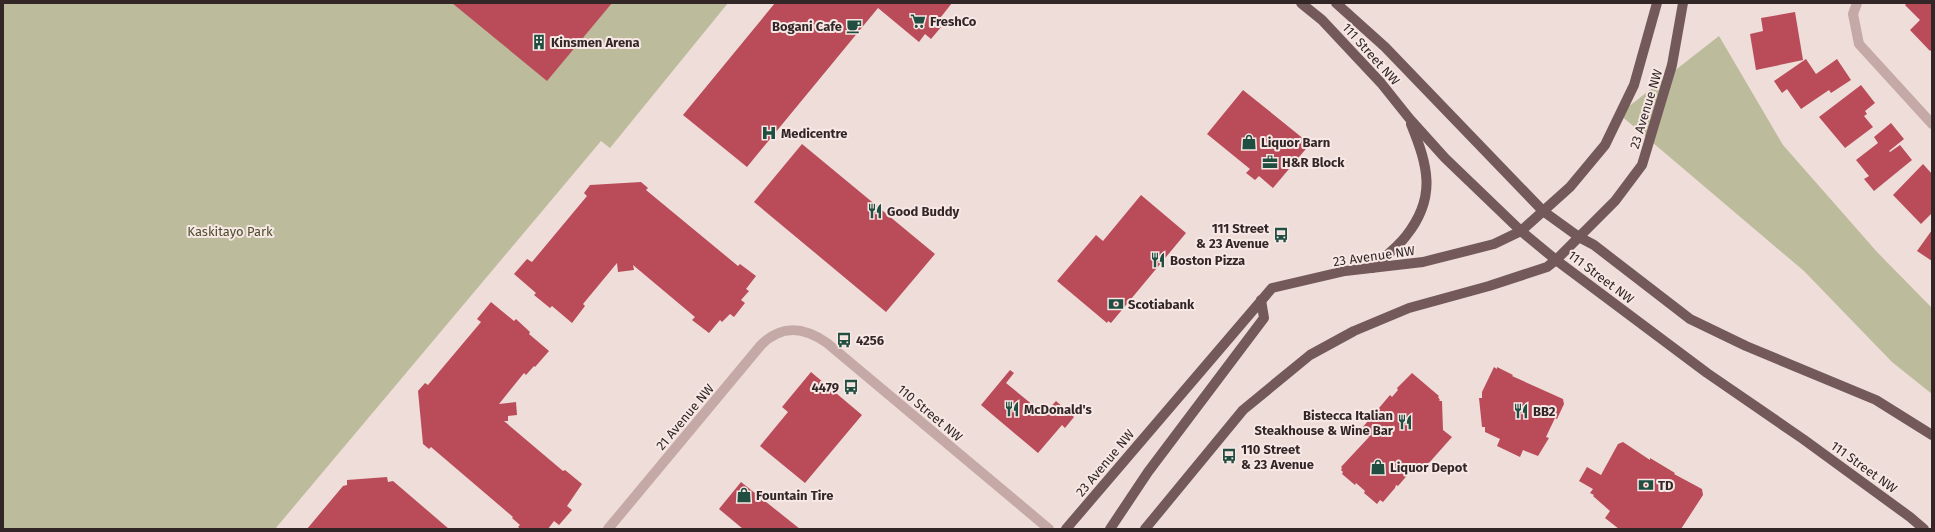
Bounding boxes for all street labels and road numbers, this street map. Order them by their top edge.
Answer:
street label: 111 Street NW [1339,20,1403,88]
street label: 23 Avenue NW [1627,67,1665,151]
street label: 23 Avenue NW [1332,243,1416,269]
street label: 111 Street NW [1565,247,1637,307]
street label: 21 Avenue NW [653,381,717,453]
street label: 110 Street NW [894,382,966,445]
street label: 23 Avenue NW [1073,426,1137,499]
street label: 111 Street NW [1828,438,1900,496]

